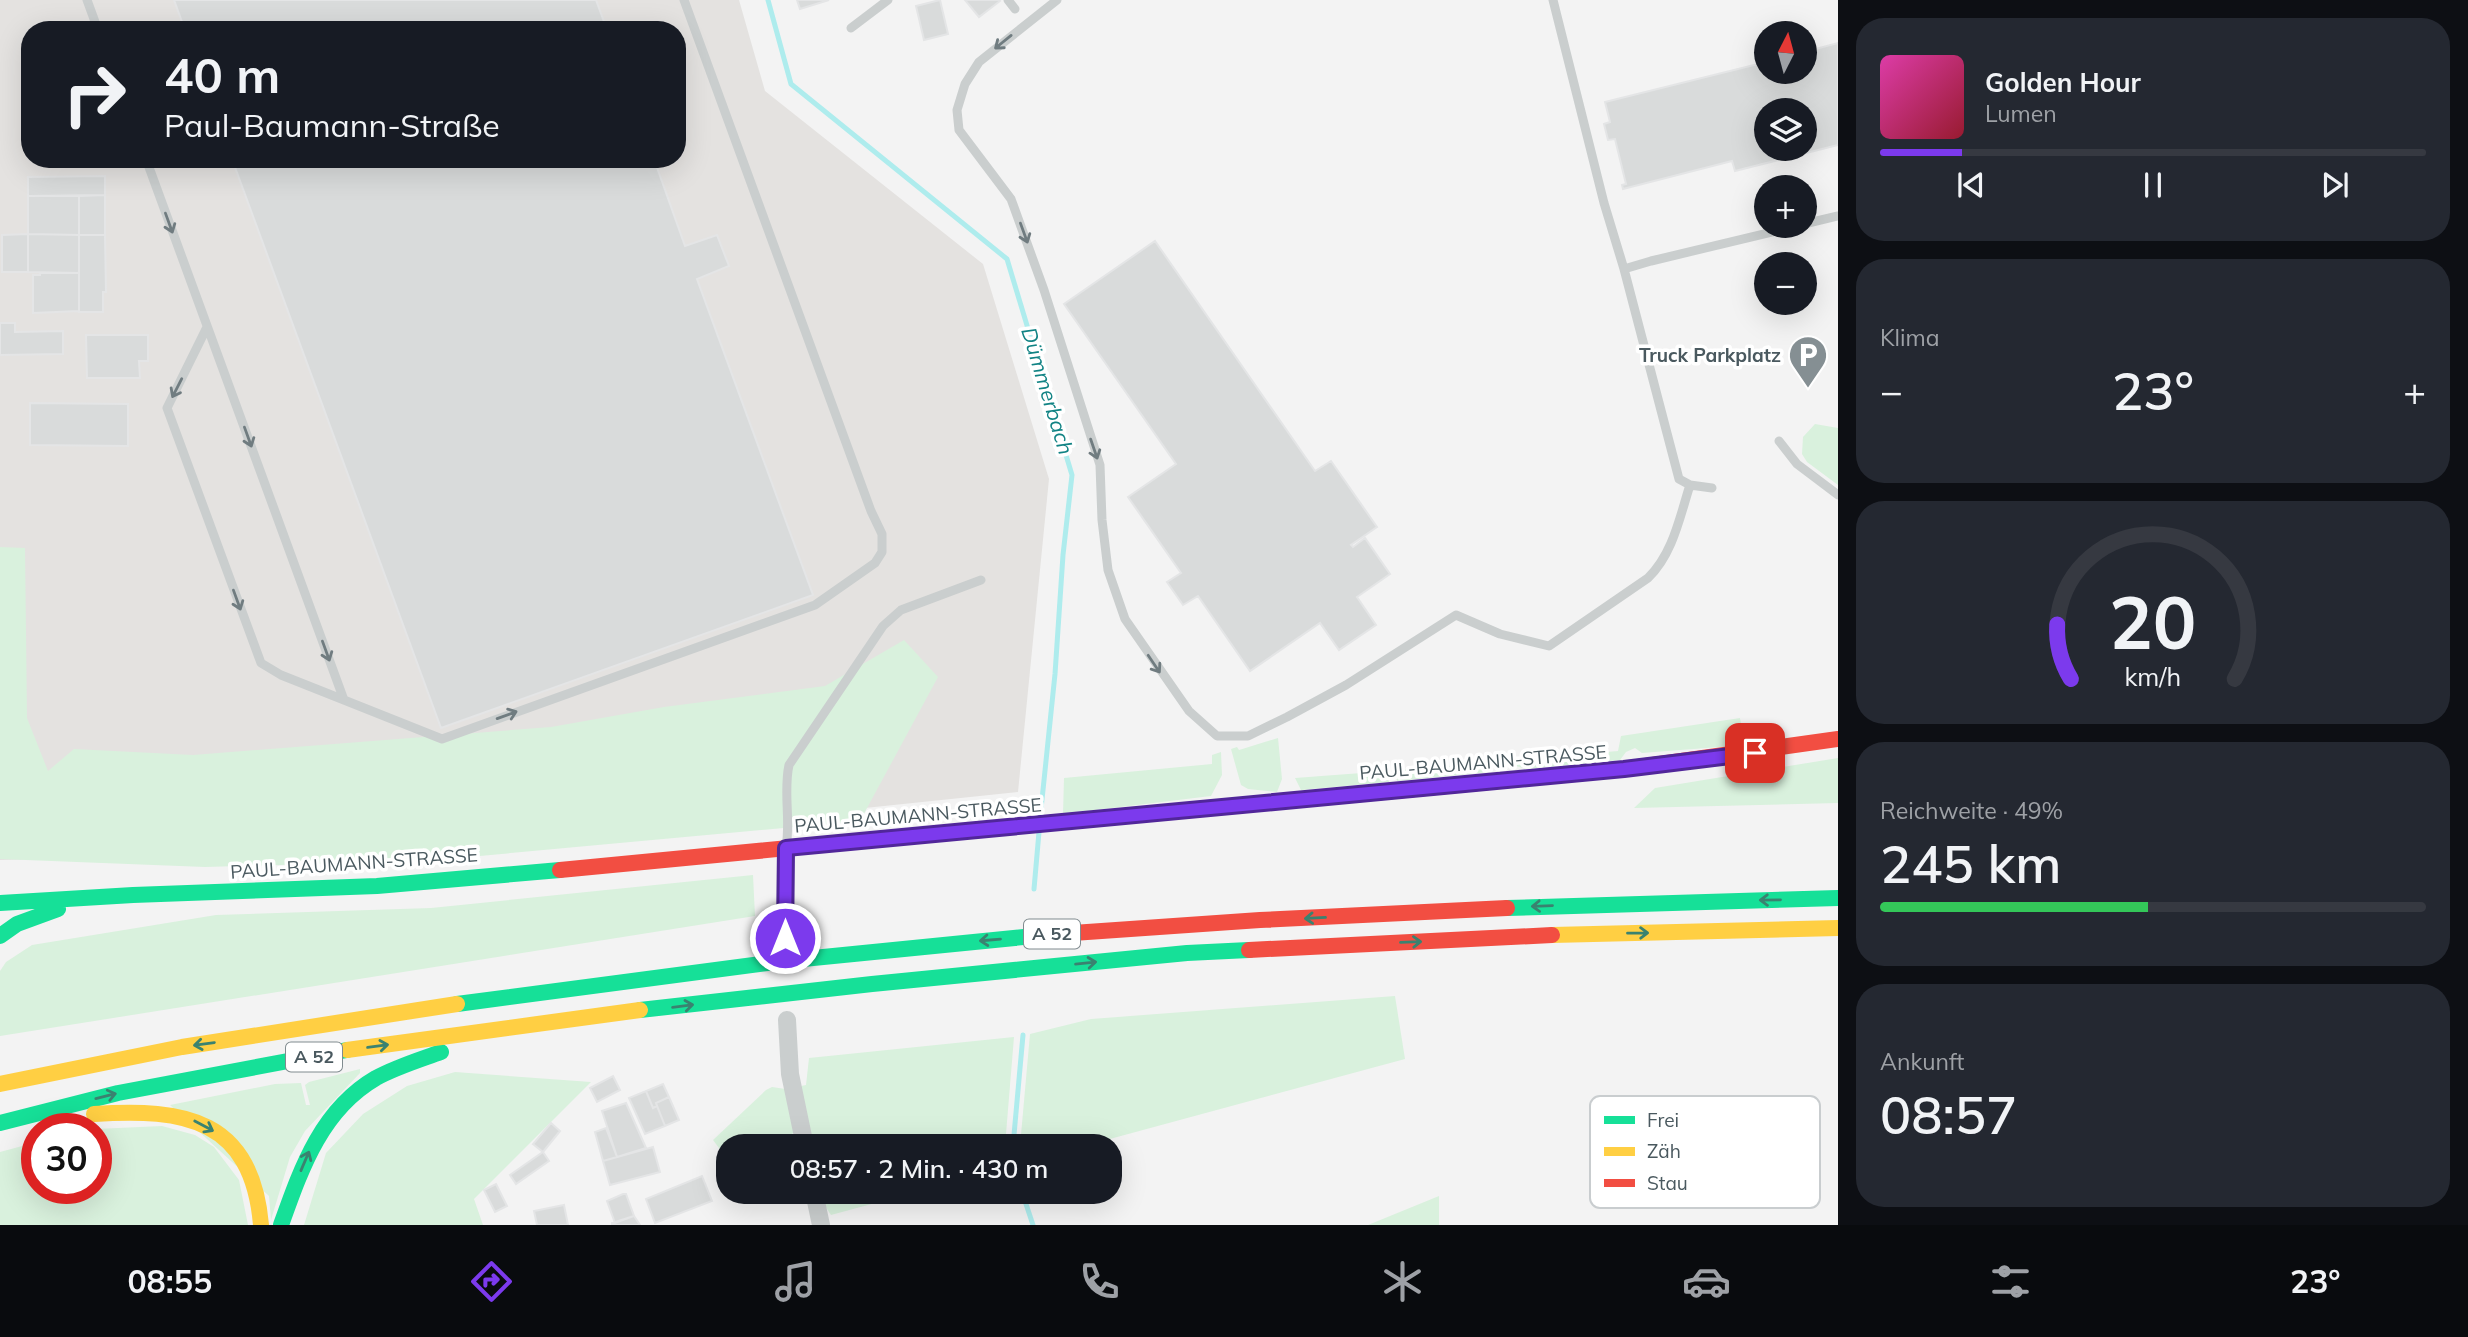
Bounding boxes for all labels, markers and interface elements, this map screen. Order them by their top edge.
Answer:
north arrow [1754,21,1816,84]
map controls [1754,21,1817,315]
one-way arrow [995,34,1013,50]
text: 40 m [164,44,280,105]
icon: right [49,49,140,140]
text: Golden Hour [1985,66,2141,99]
button: layers [1754,98,1817,161]
text: Lumen [1985,99,2057,128]
text: Paul-Baumann-Straße [164,105,500,145]
icon: previous [1952,166,1990,204]
icon: pause [2134,166,2172,204]
icon: next [2316,166,2354,204]
button: + [1754,175,1817,238]
one-way arrow [164,212,177,234]
one-way arrow [1019,221,1031,243]
button: − [1754,252,1817,315]
text: Klima [1880,323,1940,352]
water label: Dümmerbach [1016,324,1080,457]
parking icon: Truck Parkplatz [1787,334,1829,389]
place label: Truck Parkplatz [1639,343,1781,367]
text: 23° [2112,358,2194,423]
text: − [1880,367,1903,415]
text: + [2403,367,2426,415]
one-way arrow [169,377,183,398]
one-way arrow [242,425,255,447]
one-way arrow [1089,438,1101,460]
text: 20 [2109,576,2197,667]
one-way arrow [232,588,245,610]
one-way arrow [321,639,333,661]
one-way arrow [1148,653,1162,673]
text: km/h [2125,660,2181,691]
one-way arrow [496,708,518,720]
pin [1725,723,1785,783]
icon: arrive [1736,734,1774,772]
street label: PAUL-BAUMANN-STRASSE [1358,739,1608,785]
street label: PAUL-BAUMANN-STRASSE [793,792,1043,838]
text: Reichweite · 49% [1880,796,2063,825]
text: 245 km [1880,831,2061,896]
street label: PAUL-BAUMANN-STRASSE [229,842,479,884]
one-way arrow [1759,893,1782,907]
one-way arrow [1531,900,1554,913]
position arrow [748,901,822,975]
one-way arrow [1304,911,1327,924]
road number: A 52 [1024,919,1080,948]
one-way arrow [1626,927,1649,940]
one-way arrow [980,934,1002,947]
one-way arrow [1399,935,1422,948]
one-way arrow [1074,956,1097,969]
one-way arrow [671,999,694,1012]
one-way arrow [193,1037,216,1050]
one-way arrow [366,1039,389,1052]
road number: A 52 [286,1042,342,1072]
text: Ankunft [1880,1047,1964,1076]
text: 08:57 [1880,1082,2017,1147]
one-way arrow [94,1089,117,1102]
legend [1590,1096,1820,1208]
text: Frei [1647,1108,1679,1132]
speed limit sign: 30 [21,1113,112,1204]
one-way arrow [193,1120,214,1133]
text: Zäh [1647,1139,1681,1163]
one-way arrow [299,1151,312,1172]
text: 08:57 · 2 Min. · 430 m [790,1152,1048,1185]
text: Stau [1647,1171,1688,1195]
icon: directions [467,1257,516,1306]
icon: music [771,1257,820,1306]
icon: phone [1075,1257,1124,1306]
icon: climate [1378,1257,1427,1306]
icon: car [1682,1257,1731,1306]
icon: filters [1986,1257,2035,1306]
text: 08:55 [127,1261,212,1301]
text: 23° [2290,1261,2340,1301]

